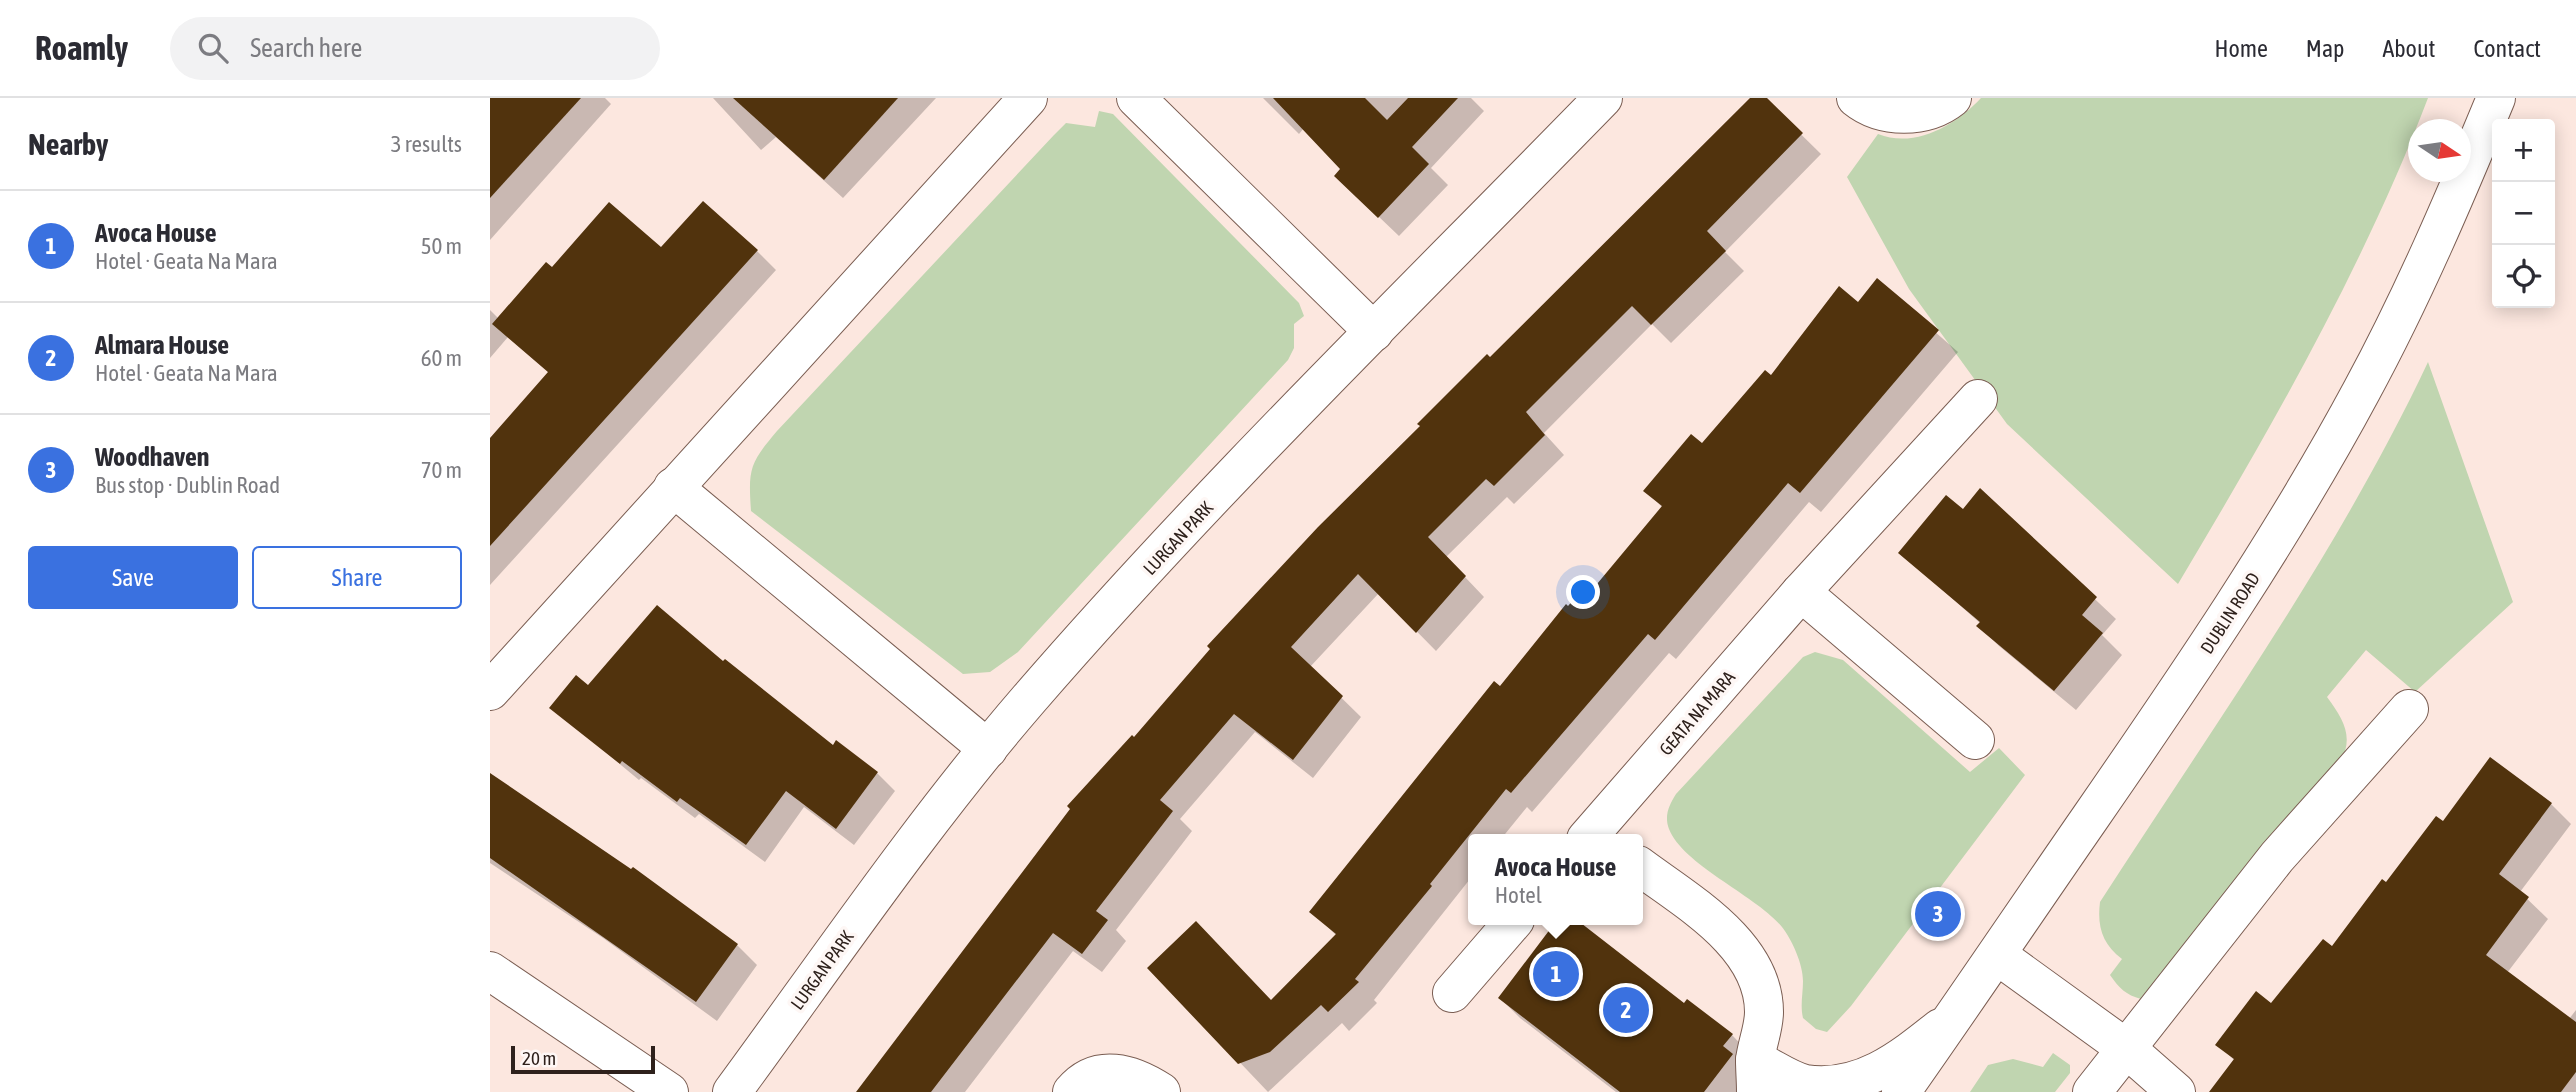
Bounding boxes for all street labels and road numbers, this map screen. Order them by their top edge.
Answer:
street label: LURGAN PARK [1139,497,1217,579]
street label: DUBLIN ROAD [2196,569,2264,657]
street label: GEATA NA MARA [1655,667,1739,759]
street label: LURGAN PARK [786,926,858,1014]

